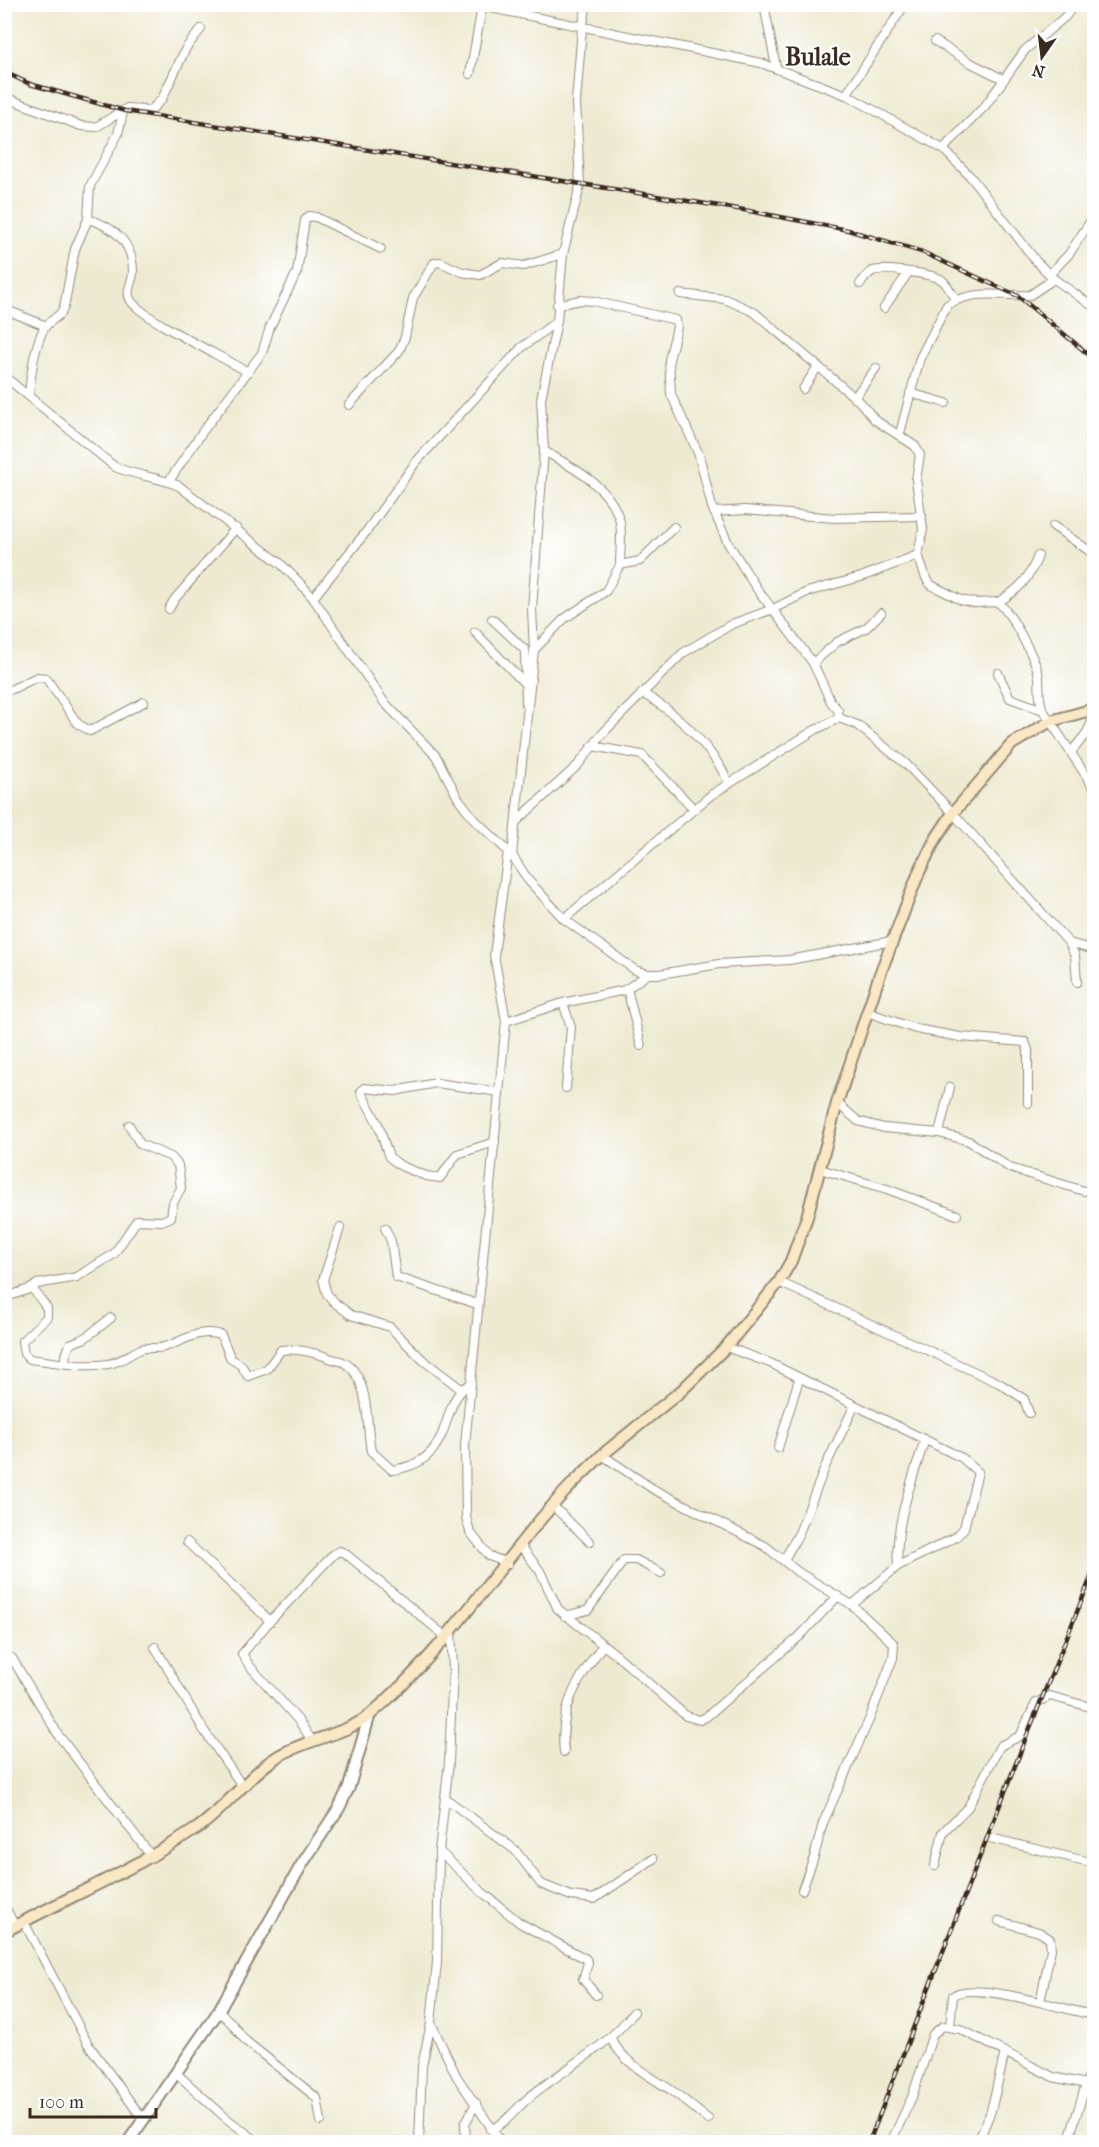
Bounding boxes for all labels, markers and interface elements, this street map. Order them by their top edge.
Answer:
north arrow [1012,27,1072,87]
district label: Bulale [785,43,851,71]
text: N [1029,60,1047,82]
scale bar [30,2081,156,2119]
text: 100 m [39,2092,84,2113]

